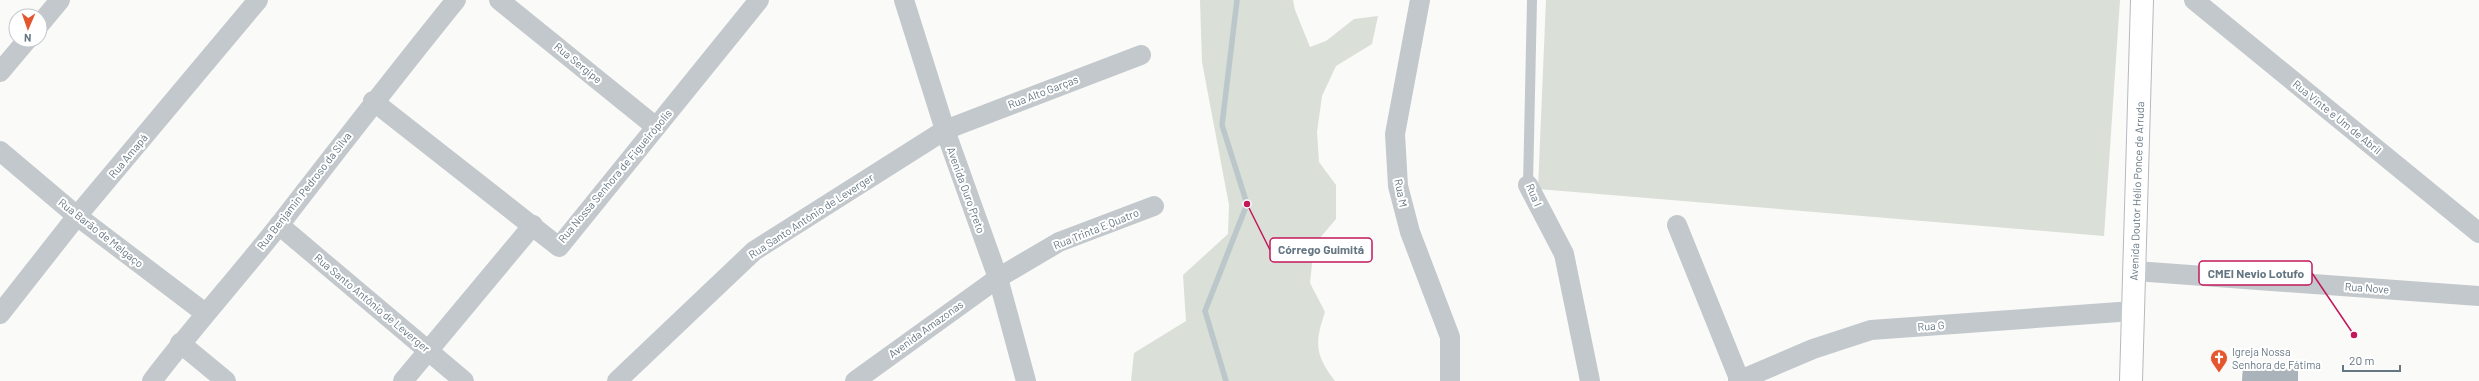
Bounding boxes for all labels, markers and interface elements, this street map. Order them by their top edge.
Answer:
north arrow [8,8,48,48]
text: N [24,32,32,45]
street label: Rua Sergipe [552,40,605,86]
street label: Rua Alto Garças [1006,72,1080,111]
street label: Rua Vinte e Um de Abril [2290,77,2384,156]
street label: Avenida Doutor Hélio Ponce de Arruda [2127,101,2146,281]
street label: Rua Nossa Senhora de Figueirópolis [555,106,674,245]
street label: Rua Benjamin Pedroso da Silva [254,129,353,252]
street label: Rua Amapá [105,131,150,180]
street label: Avenida Ouro Preto [945,145,988,235]
street label: Rua Santo Antônio de Leverger [746,170,876,261]
street label: Rua M [1392,178,1411,208]
street label: Rua I [1524,182,1545,208]
street label: Rua Barão de Melgaço [56,195,146,270]
street label: Rua Trinta E Quatro [1051,205,1141,252]
callout: Córrego Guimitá [1270,238,1372,262]
text: Córrego Guimitá [1278,242,1364,256]
street label: Rua Santo Antônio de Leverger [312,251,433,355]
callout: CMEI Nevio Lotufo [2199,261,2312,285]
text: CMEI Nevio Lotufo [2208,266,2305,280]
street label: Rua Nove [2344,279,2390,296]
street label: Avenida Amazonas [886,297,966,360]
street label: Rua G [1917,318,1945,333]
place label: Igreja Nossa Senhora de Fátima [2232,345,2321,371]
scale bar [2343,347,2400,373]
church icon: Igreja Nossa Senhora de Fátima [2209,348,2229,373]
text: 20 m [2349,353,2375,367]

